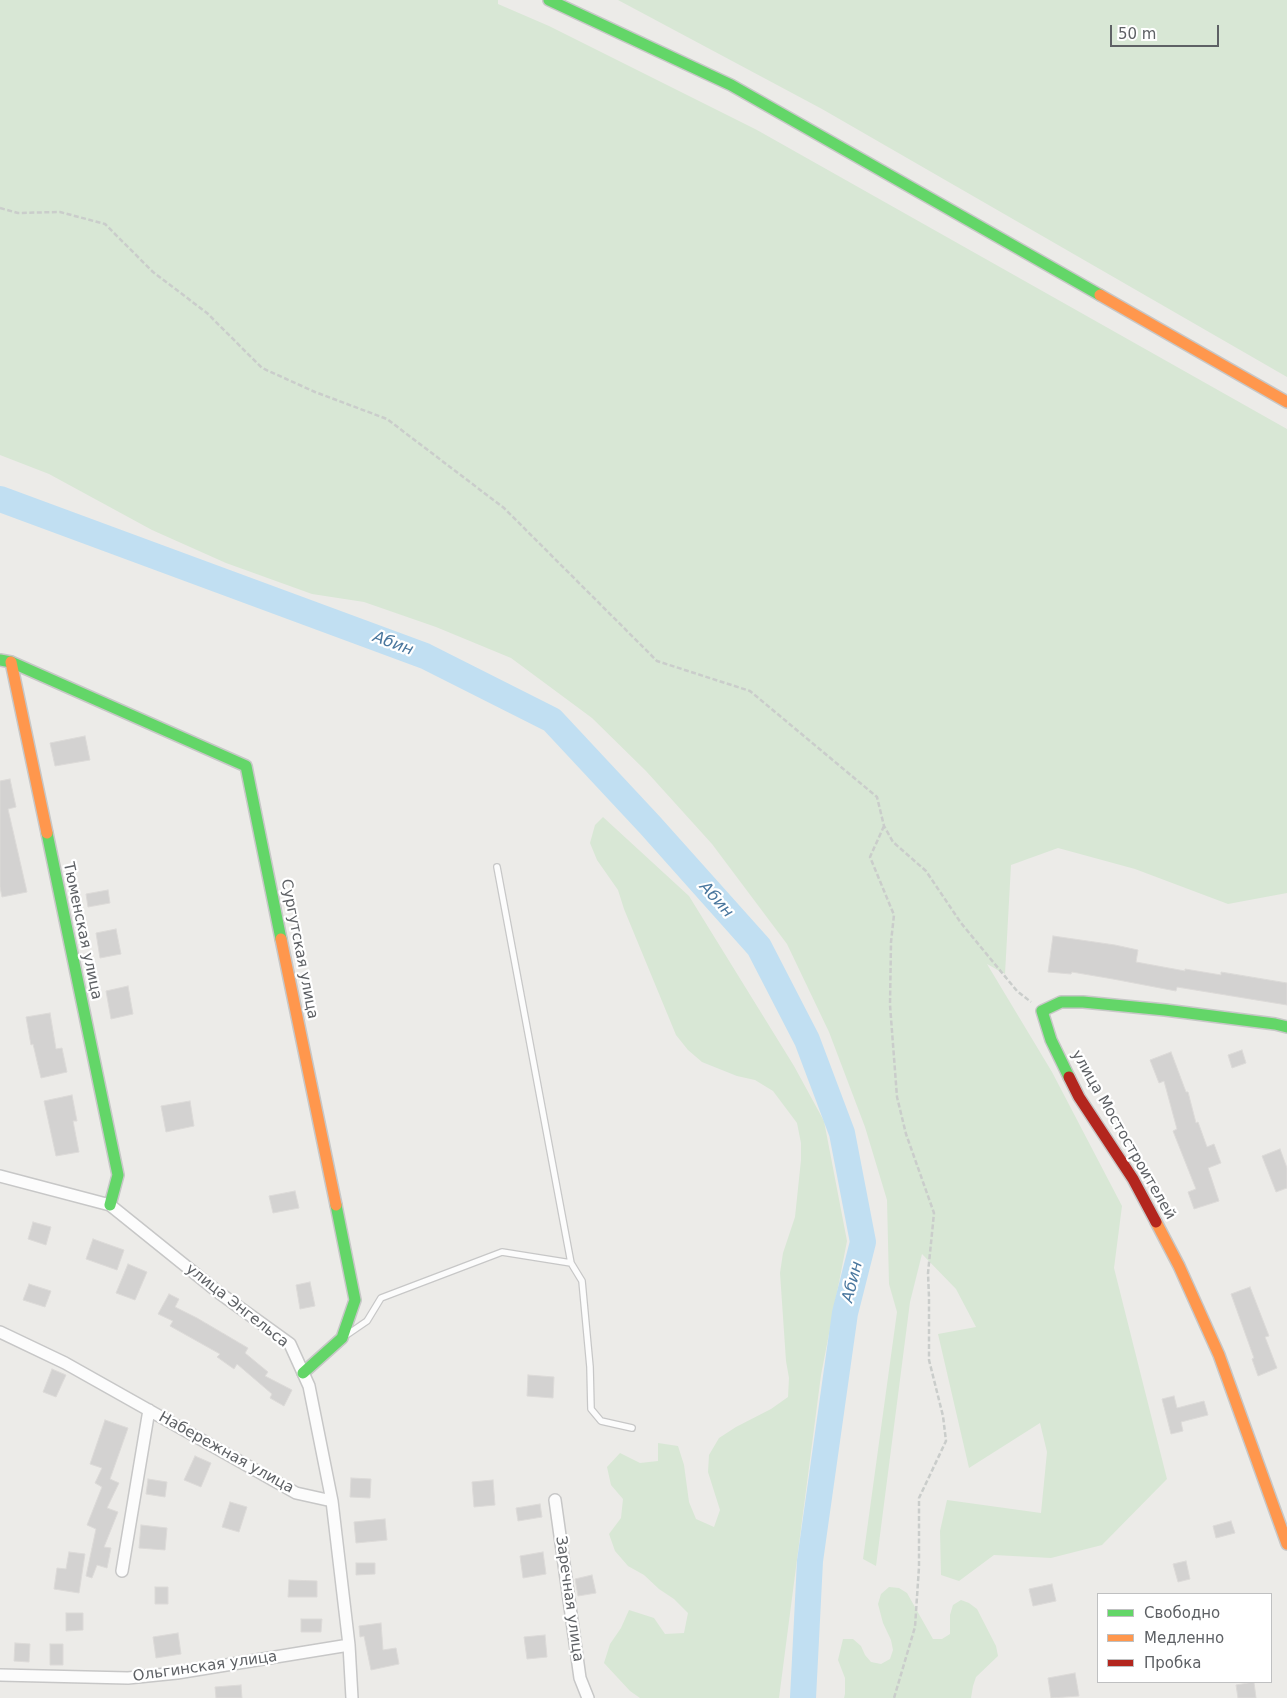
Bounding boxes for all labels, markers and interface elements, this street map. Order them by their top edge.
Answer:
scale bar [1112,15,1221,47]
text: 50 m [1118,25,1156,43]
water label: Абин [370,628,416,660]
street label: Тюменская улица [59,861,105,1001]
street label: Сургутская улица [277,877,321,1021]
water label: Абин [695,878,737,922]
street label: улица Мостостроителей [1067,1047,1179,1223]
water label: Абин [839,1259,867,1305]
street label: улица Энгельса [182,1260,292,1352]
street label: Набережная улица [155,1408,297,1498]
street label: Заречная улица [551,1535,587,1663]
legend [1097,1593,1272,1683]
text: Свободно [1144,1604,1220,1622]
text: Медленно [1144,1629,1224,1647]
street label: Ольгинская улица [132,1648,278,1686]
text: Пробка [1144,1654,1201,1672]

